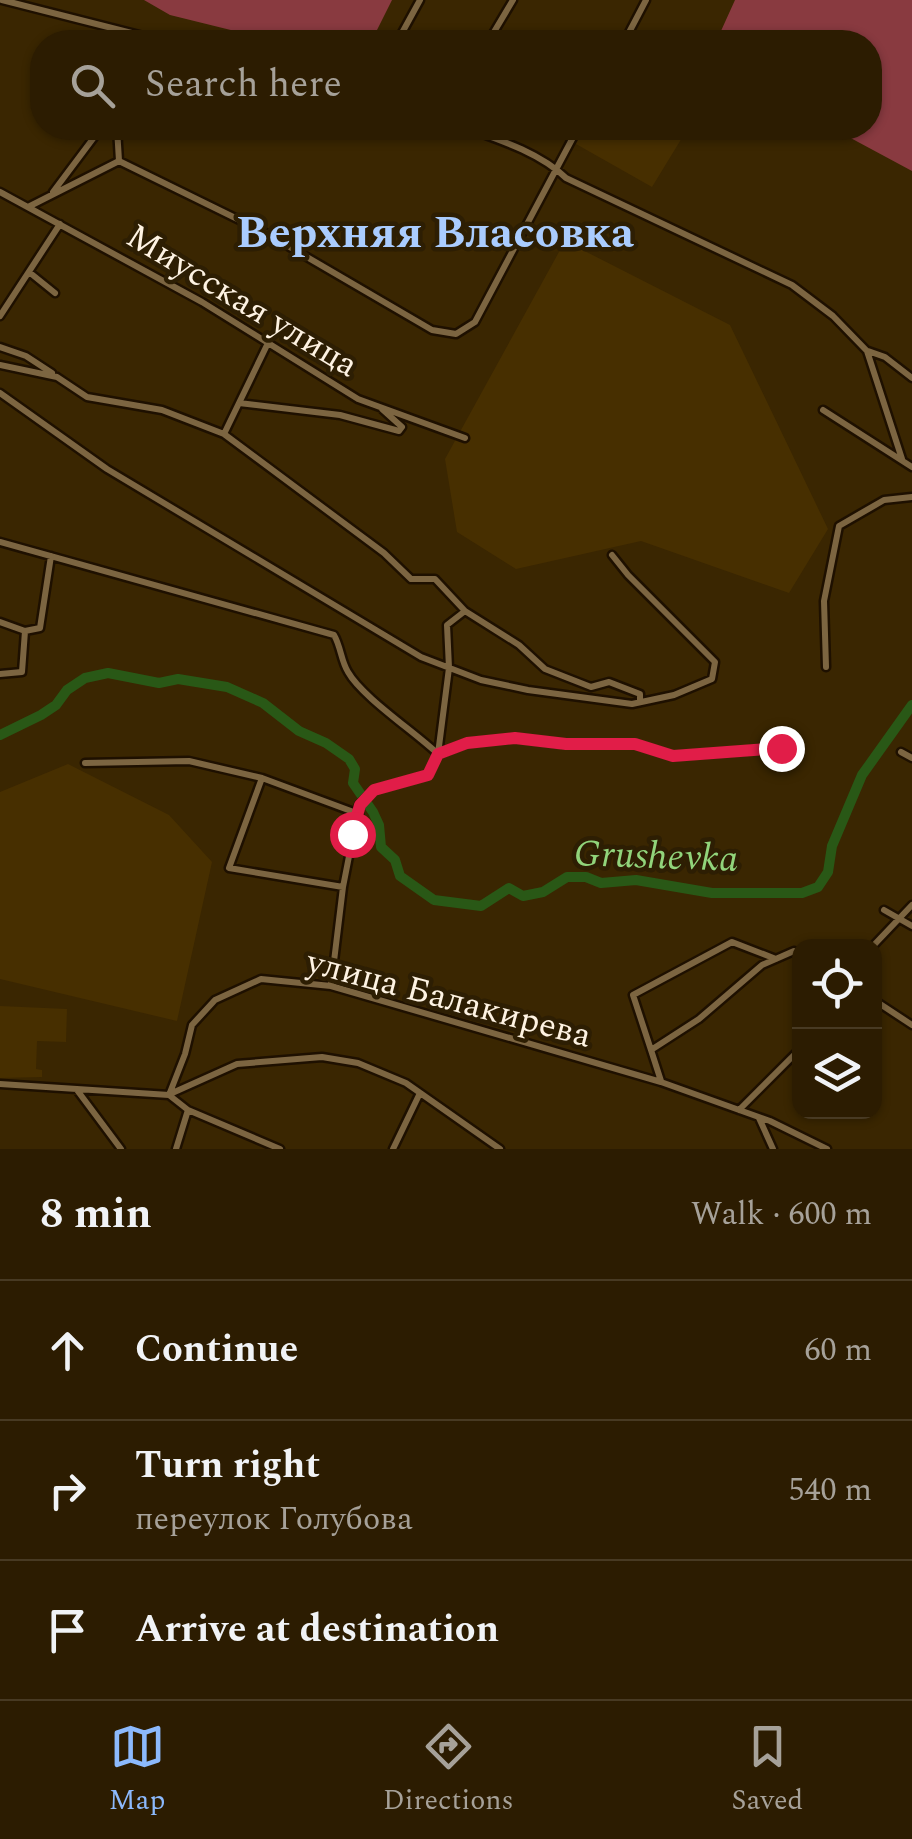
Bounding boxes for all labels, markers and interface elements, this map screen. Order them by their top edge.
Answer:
search box [30,30,882,140]
text: Search here [145,56,342,114]
icon: search [65,58,120,113]
district label: Верхняя Власовка [236,199,634,268]
street label: Миусская улица [116,211,368,391]
route end [759,726,805,772]
route start [330,812,376,858]
water label: Grushevka [573,825,739,889]
street label: улица Балакирева [300,935,597,1063]
map controls [792,939,882,1119]
button: locate [792,939,882,1029]
button: layers [792,1029,882,1119]
text: 8 min [40,1183,152,1246]
text: Walk · 600 m [691,1190,872,1239]
text: Continue [135,1321,298,1379]
icon: ahead [40,1323,95,1378]
text: 60 m [804,1326,872,1375]
text: Turn right [135,1437,320,1495]
icon: right [40,1463,95,1518]
text: 540 m [788,1466,872,1515]
text: переулок Голубова [135,1495,413,1544]
text: Arrive at destination [135,1601,499,1659]
icon: arrive [40,1603,95,1658]
tab: Map [109,1719,165,1822]
tab: Directions [383,1719,514,1822]
tab: Saved [731,1719,803,1822]

